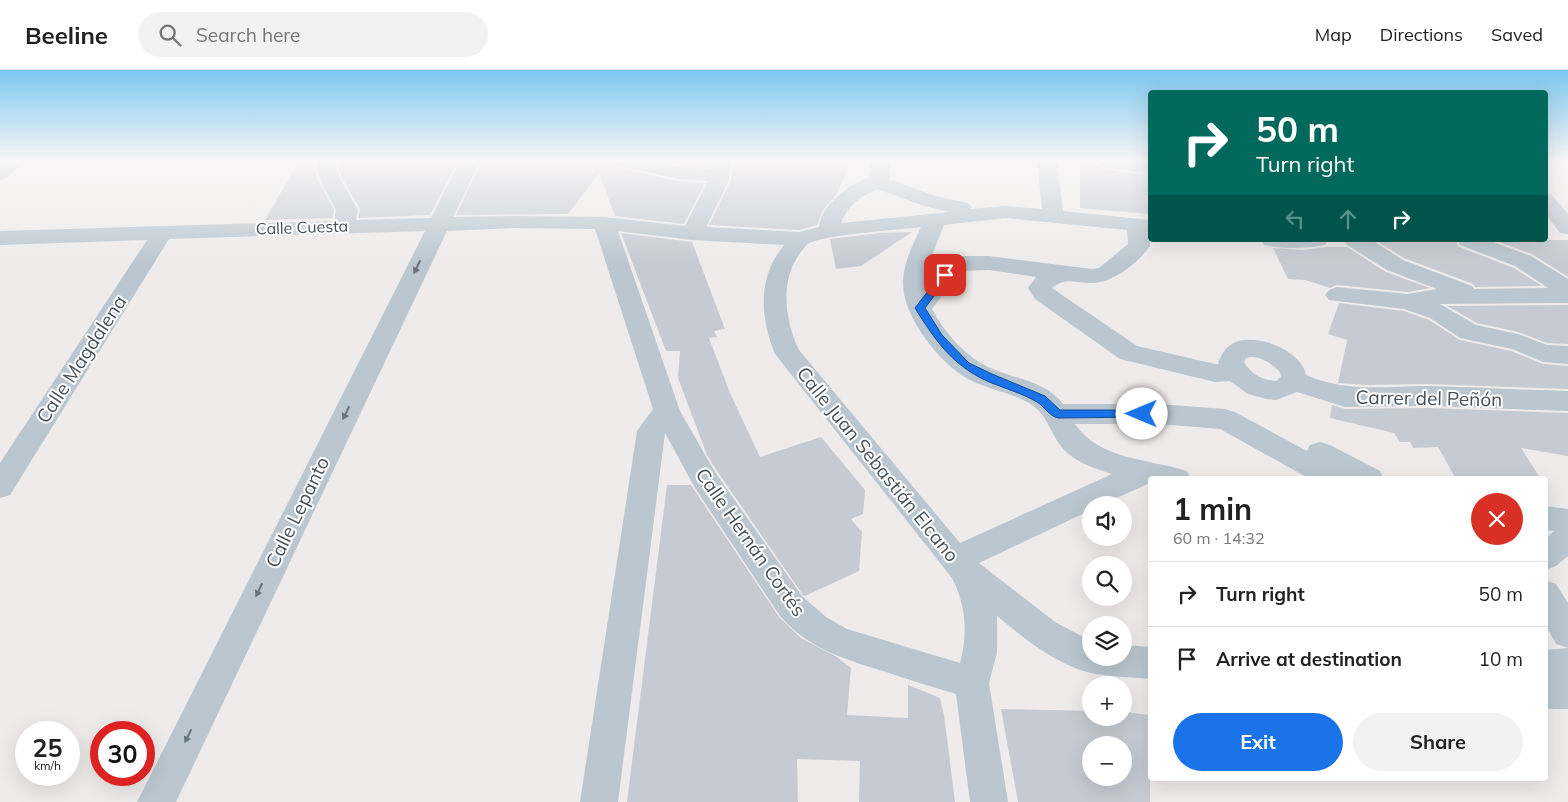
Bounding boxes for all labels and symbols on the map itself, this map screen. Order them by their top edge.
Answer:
street label: Calle Cuesta [255,215,349,239]
pin [924,254,966,296]
one-way arrow [413,260,421,274]
street label: Calle Magdalena [31,290,131,428]
street label: Calle Juan Sebastián Elcano [792,361,964,567]
street label: Carrer del Peñón [1356,385,1502,411]
position arrow [1115,387,1167,439]
one-way arrow [342,406,350,420]
street label: Calle Lepanto [260,453,334,571]
street label: Calle Hernán Cortés [691,463,811,621]
one-way arrow [255,583,263,597]
speed limit sign: 30 [90,721,155,786]
one-way arrow [184,729,192,743]

